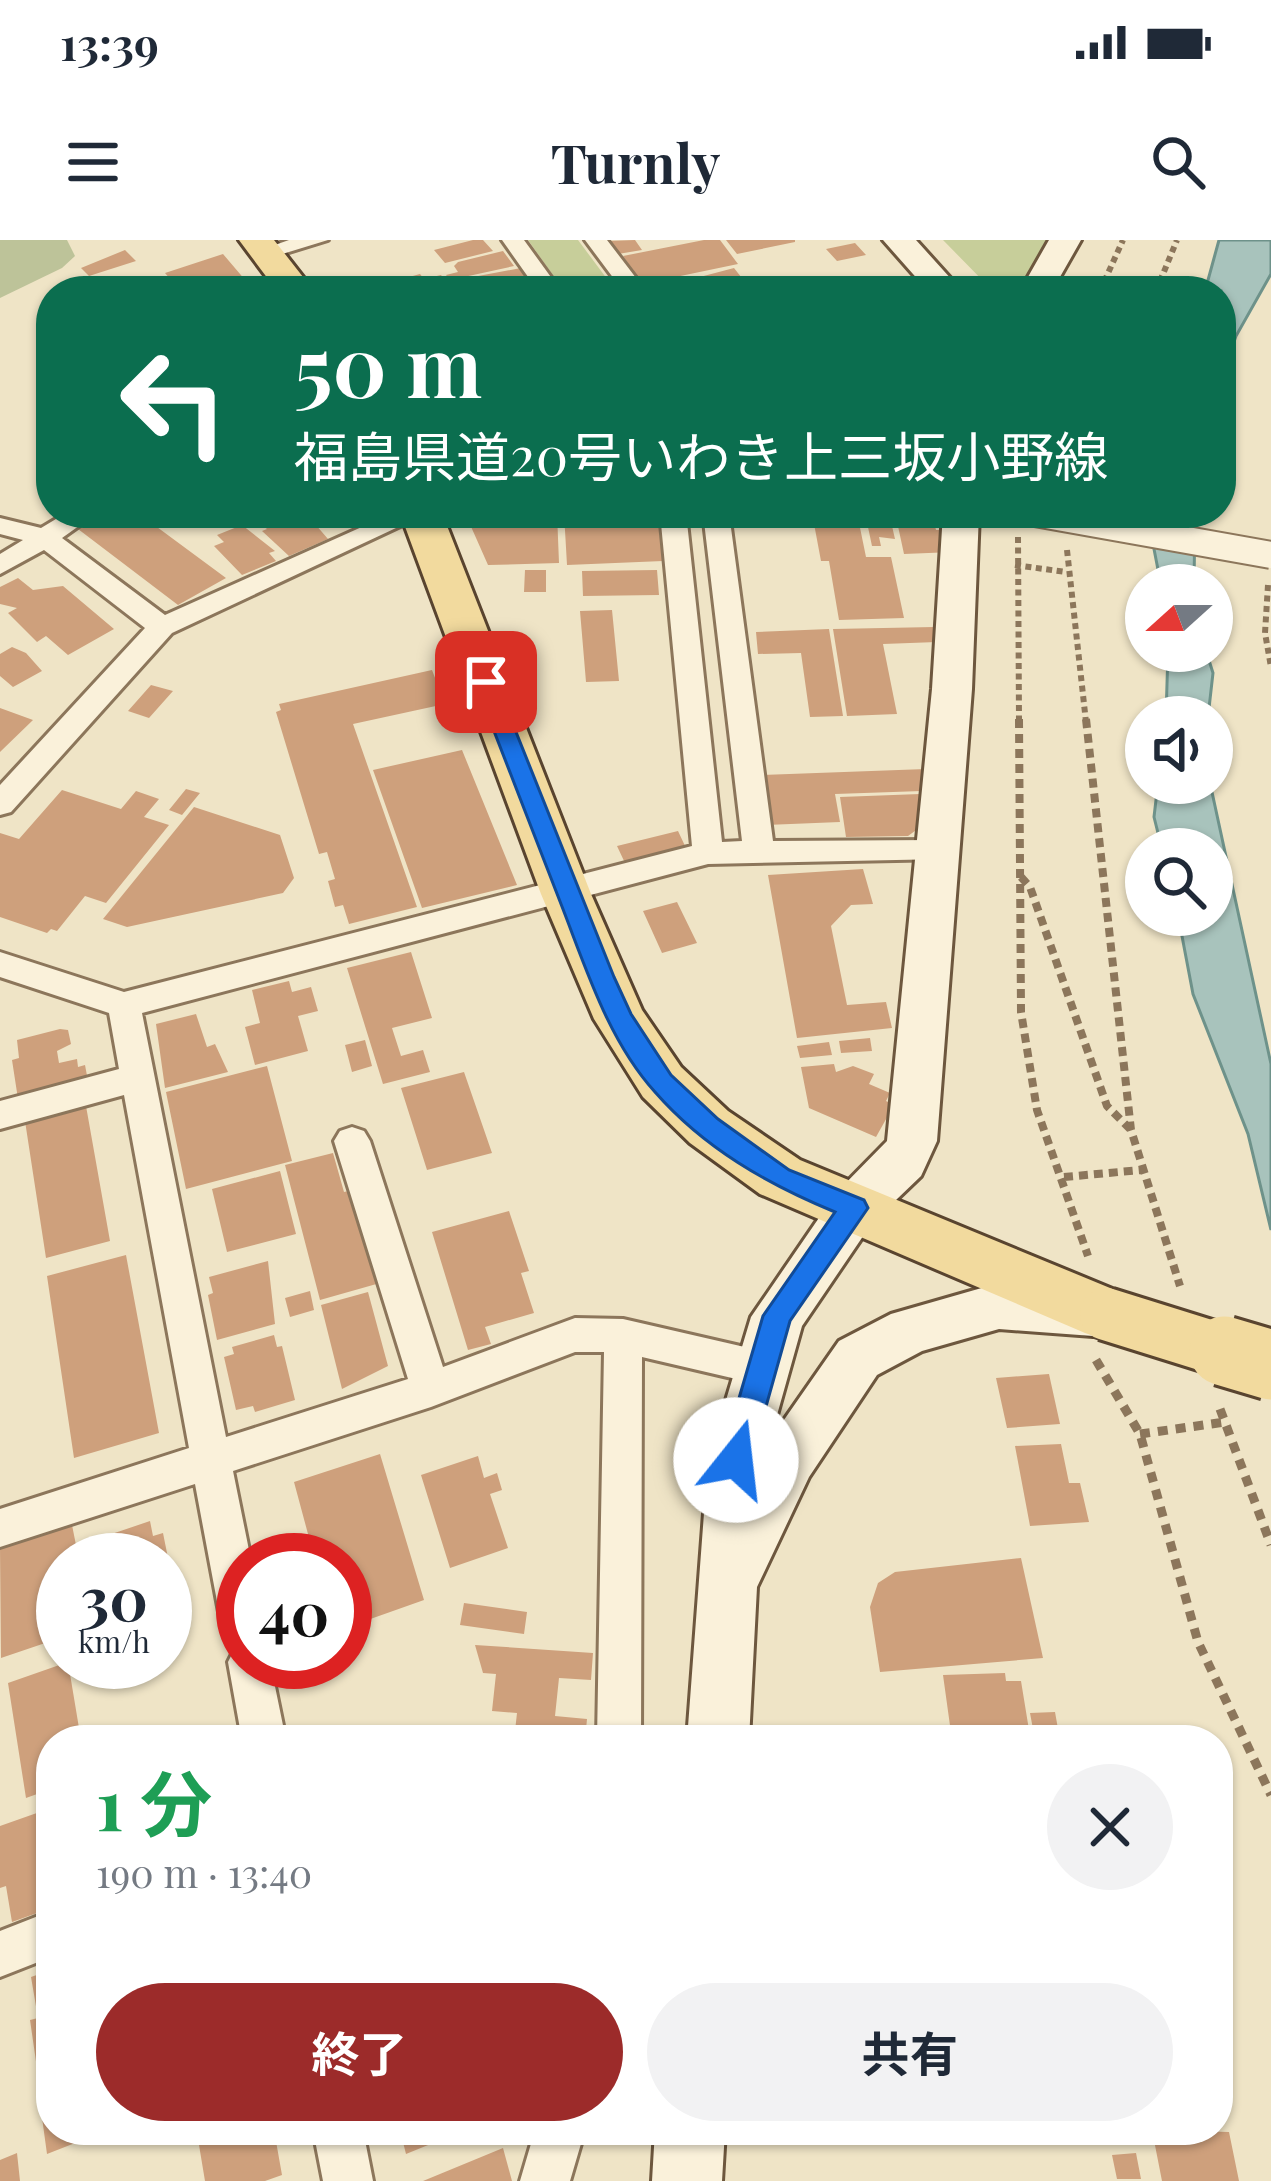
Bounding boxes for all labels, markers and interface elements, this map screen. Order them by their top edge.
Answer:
text: 13:39 [60,12,159,72]
text: Turnly [551,126,720,198]
icon: menu [60,129,126,195]
icon: search [1145,129,1211,195]
text: 50 m [294,307,482,419]
icon: left [96,324,252,480]
text: 福島県道20号いわき上三坂小野線 [294,419,1108,491]
north arrow [1125,564,1233,672]
map controls [1125,564,1233,936]
pin [435,631,537,733]
icon: arrive [453,649,519,715]
button: sound [1125,696,1233,804]
button: search [1125,828,1233,936]
position arrow [673,1397,799,1523]
speed limit sign: 40 [216,1533,372,1689]
text: 30 [80,1556,148,1636]
text: km/h [78,1621,150,1661]
text: 1 分 [96,1753,212,1849]
button: close [1047,1764,1173,1890]
text: 190 m · 13:40 [96,1846,312,1898]
button: 終了 [96,1983,623,2121]
button: 共有 [647,1983,1173,2121]

